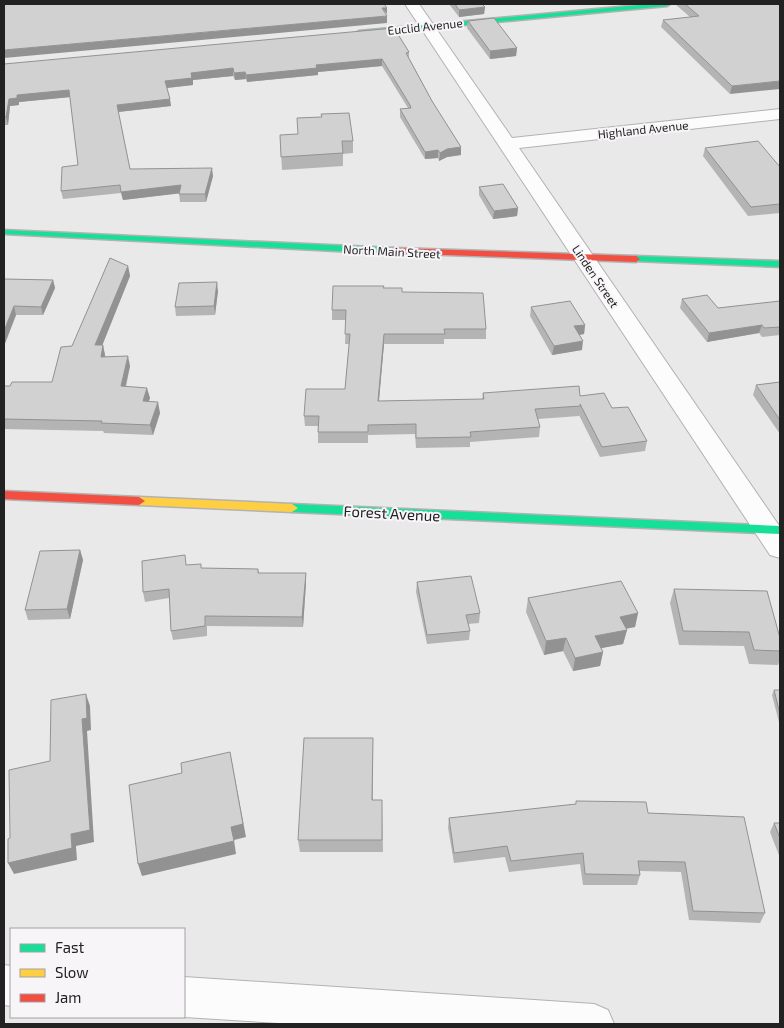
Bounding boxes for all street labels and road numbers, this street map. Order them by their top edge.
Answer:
street label: Euclid Avenue [387,15,463,37]
street label: Highland Avenue [597,117,689,141]
street label: North Main Street [343,241,441,261]
street label: Linden Street [570,242,622,310]
street label: Forest Avenue [343,501,441,525]

